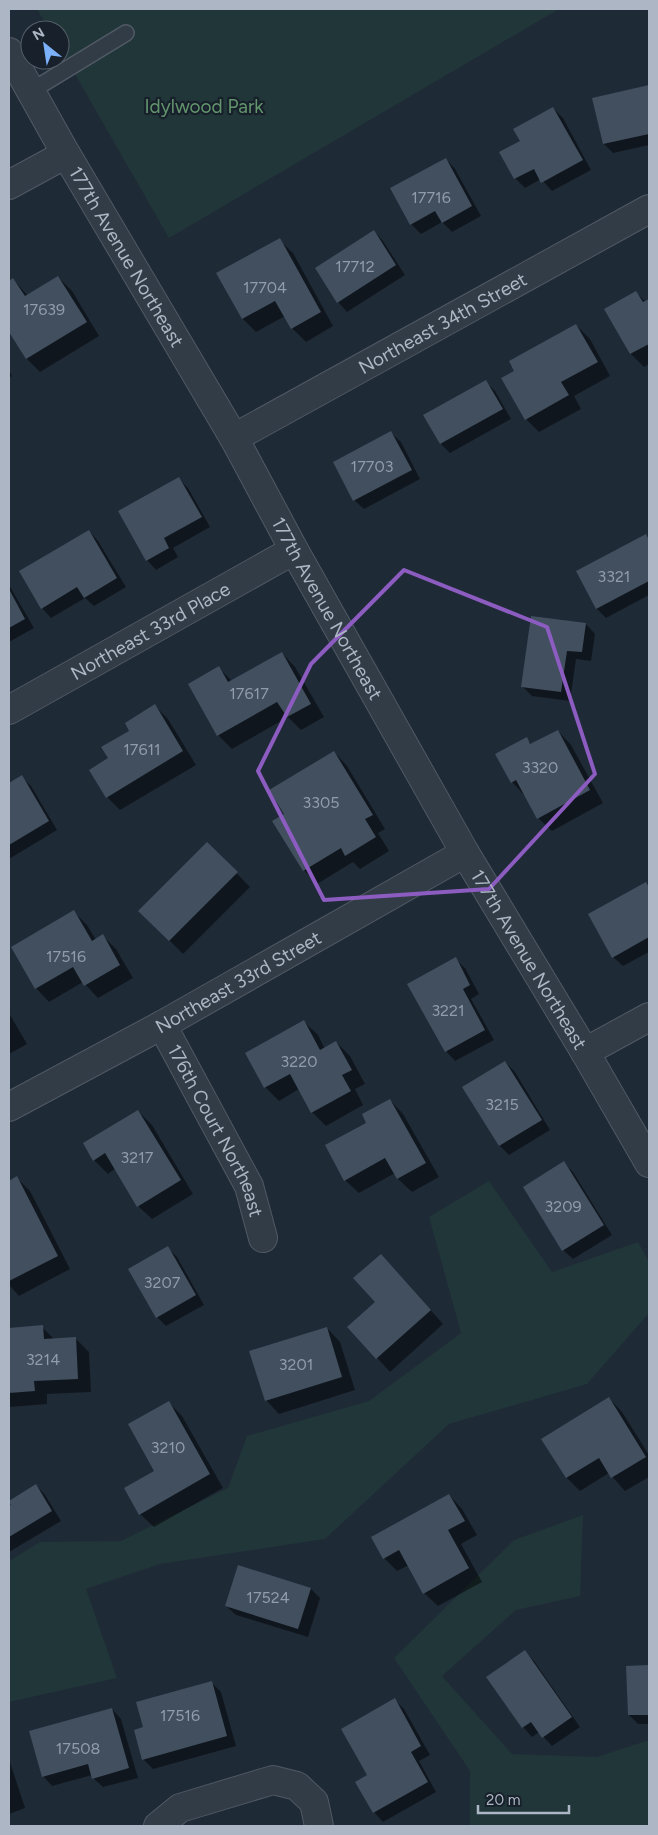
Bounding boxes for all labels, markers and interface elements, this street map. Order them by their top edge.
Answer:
north arrow [20,20,70,70]
text: N [30,24,48,44]
park label: Idylwood Park [144,95,264,118]
street label: 177th Avenue Northeast [64,162,189,351]
house number: 17716 [411,188,451,207]
house number: 17712 [335,257,375,276]
street label: Northeast 34th Street [354,268,531,379]
house number: 17704 [243,278,287,297]
house number: 17639 [23,300,65,319]
house number: 17703 [351,457,393,476]
street label: 177th Avenue Northeast [267,513,387,704]
house number: 3321 [598,567,630,586]
street label: Northeast 33rd Place [67,577,234,685]
house number: 17617 [229,684,269,703]
house number: 17611 [123,740,161,759]
house number: 3320 [522,758,558,777]
house number: 3305 [303,793,339,812]
street label: 177th Avenue Northeast [466,866,592,1054]
street label: Northeast 33rd Street [151,926,325,1038]
house number: 17516 [46,947,86,966]
house number: 3221 [431,1001,465,1020]
street label: 176th Court Northeast [163,1040,268,1220]
house number: 3220 [281,1052,317,1071]
house number: 3215 [485,1095,519,1114]
house number: 3217 [121,1148,154,1167]
house number: 3209 [545,1197,581,1216]
house number: 3207 [144,1273,181,1292]
house number: 3214 [26,1350,60,1369]
house number: 3201 [279,1355,313,1374]
house number: 3210 [151,1438,185,1457]
house number: 17524 [246,1588,290,1607]
house number: 17516 [160,1706,200,1725]
house number: 17508 [56,1739,100,1758]
scale bar [478,1782,569,1814]
text: 20 m [486,1791,520,1809]

